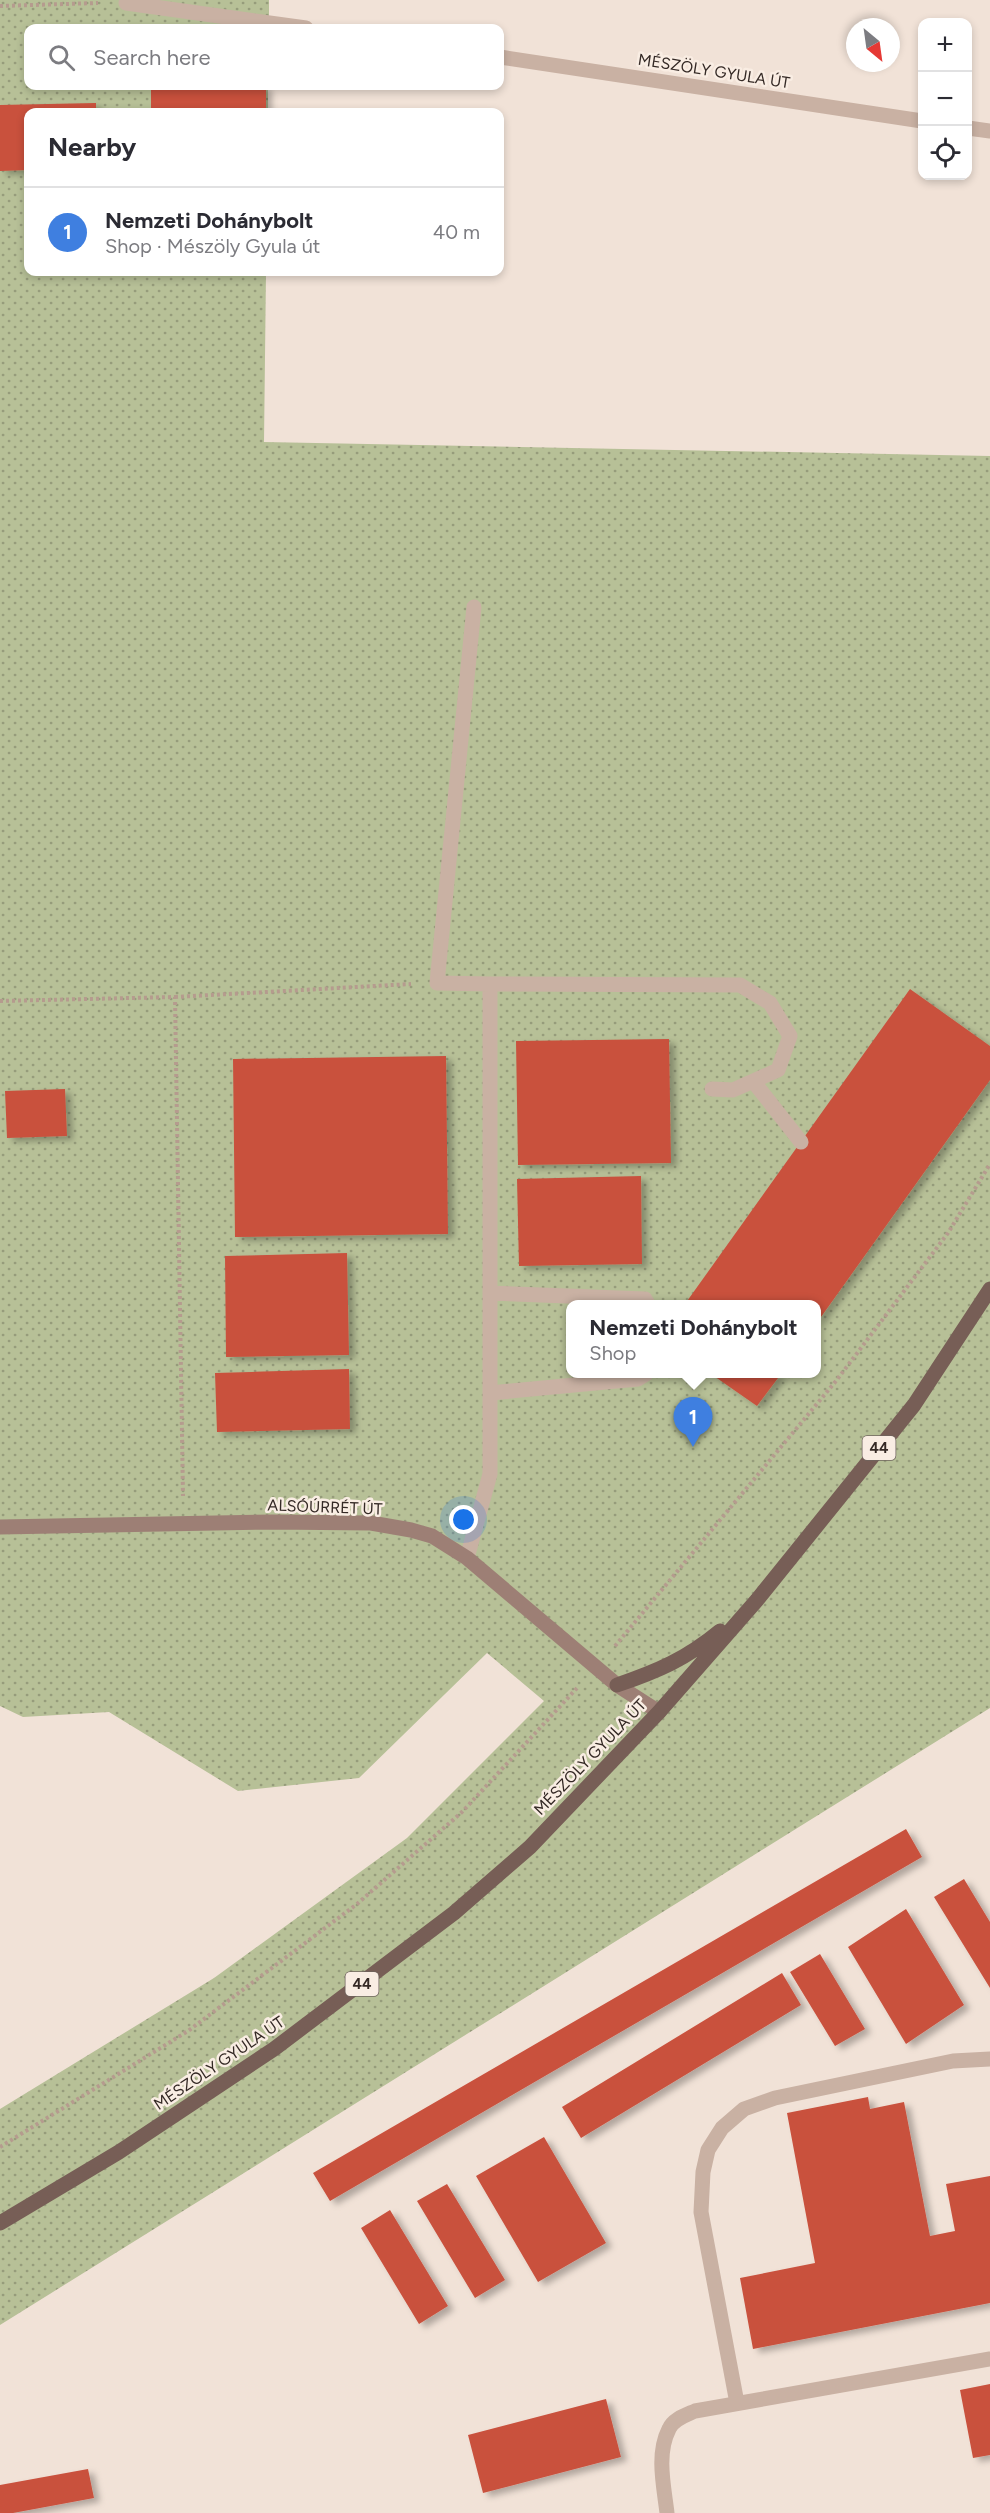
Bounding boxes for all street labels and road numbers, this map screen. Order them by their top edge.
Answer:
street label: MÉSZÖLY GYULA ÚT [637,50,791,92]
road number: 44 [862,1436,896,1460]
street label: ALSÓÚRRÉT ÚT [267,1495,383,1519]
street label: MÉSZÖLY GYULA ÚT [530,1695,650,1819]
road number: 44 [346,1972,378,1996]
street label: MÉSZÖLY GYULA ÚT [150,2012,288,2114]

